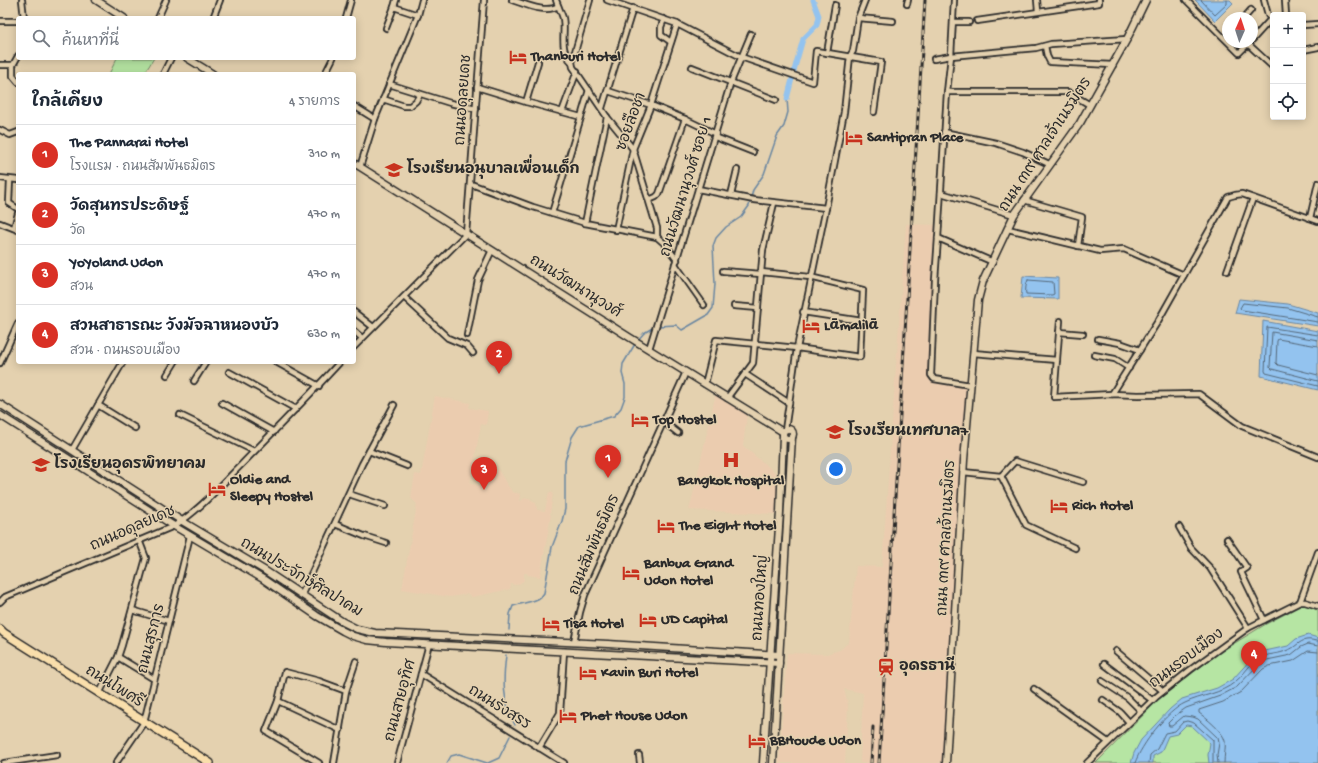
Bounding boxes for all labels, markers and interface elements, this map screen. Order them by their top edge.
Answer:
north arrow [1222,12,1258,48]
map controls [1270,12,1306,120]
button: + [1270,12,1306,48]
search box [16,16,356,60]
icon: search [30,27,52,49]
text: ค้นหาที่นี่ [62,33,119,51]
hotel icon: Thanburi Hotel [508,47,528,67]
place label: Thanburi Hotel [530,48,622,66]
button: − [1270,48,1306,84]
street label: ถนนอดุลยเดช [452,54,476,146]
street label: ถนน ๓๙ ศาลเจ้าเนรมิตร [993,73,1096,216]
button: locate [1270,84,1306,120]
street label: ซอยลือชา [611,90,651,154]
text: ใกล้เคียง [32,93,103,113]
text: 4 รายการ [289,95,340,110]
street label: ถนนวัฒนานุวงศ์ ซอย 1 [654,114,717,259]
hotel icon: Santipran Place [844,128,864,148]
place label: Santipran Place [867,129,964,147]
text: The Pannarai Hotel [70,134,188,152]
text: 1 [42,147,48,162]
text: 310 m [308,147,340,162]
place label: โรงเรียนอนุบาลเพื่อนเด็ก [406,154,580,179]
text: โรงแรม · ถนนสัมพันธมิตร [70,160,216,175]
school or university icon: โรงเรียนอนุบาลเพื่อนเด็ก [384,160,404,180]
text: วัดสุนทรประดิษฐ์ [70,198,189,216]
text: 2 [42,207,48,222]
text: 470 m [307,207,340,222]
text: วัด [70,224,85,239]
street label: ถนนวัฒนานุวงศ์ [526,249,626,323]
text: YoYoland Udon [70,254,163,272]
text: 3 [42,267,48,282]
text: 470 m [307,267,340,282]
text: สวน [70,280,93,295]
hotel icon: Lāmalilā [801,316,821,336]
place label: Lāmalilā [824,317,879,335]
text: สวนสาธารณะ วังมัจฉาหนองบัว [70,318,279,336]
text: 4 [42,327,48,342]
text: 630 m [307,327,340,342]
pin: 2 [486,341,512,374]
text: สวน · ถนนรอบเมือง [70,344,180,359]
hotel icon: Top Hostel [630,410,650,430]
place label: Top Hostel [652,411,717,429]
place label: โรงเรียนเทศบาล7 [847,420,969,441]
school or university icon: โรงเรียนเทศบาล7 [825,422,845,442]
pin: 1 [595,445,621,478]
hospital icon: Bangkok Hospital [721,450,741,470]
place label: โรงเรียนอุดรพิทยาคม [53,453,206,474]
school or university icon: โรงเรียนอุดรพิทยาคม [31,455,51,475]
pin: 3 [471,457,497,490]
your location [826,459,846,479]
street label: ถนน ๓๙ ศาลเจ้าเนรมิตร [931,459,960,617]
place label: Oldie and Sleepy Hostel [230,471,314,506]
place label: Bangkok Hospital [677,472,785,490]
hotel icon: Oldie and Sleepy Hostel [207,479,227,499]
street label: ถนนสัมพันธมิตร [564,491,624,598]
hotel icon: Rich Hotel [1049,496,1069,516]
place label: Rich Hotel [1071,497,1134,515]
street label: ถนนอดุลยเดช [88,502,179,556]
hotel icon: The Eight Hotel [656,516,676,536]
place label: The Eight Hotel [678,517,777,535]
street label: ถนนประจักษ์ศิลปาคม [237,532,367,622]
street label: ถนนทองใหญ่ [746,554,773,642]
place label: Banbua Grand Udon Hotel [643,555,735,590]
hotel icon: Banbua Grand Udon Hotel [621,563,641,583]
street label: ถนนสุรการ [135,602,169,676]
hotel icon: UD Capital [638,610,658,630]
place label: UD Capital [661,611,729,629]
hotel icon: Tisa Hotel [541,614,561,634]
place label: Tisa Hotel [563,615,625,633]
street label: ถนนรอบเมือง [1145,624,1228,693]
pin: 4 [1241,641,1267,674]
place label: อุดรธานี [899,655,955,676]
street label: ถนนสายอุทิศ [380,656,421,744]
station icon: อุดรธานี [876,657,896,677]
street label: ถนนโพศรี [82,660,149,712]
hotel icon: Kavin Buri Hotel [578,663,598,683]
place label: Kavin Buri Hotel [600,664,699,682]
street label: ถนนรังสรร [465,680,535,734]
hotel icon: Phet House Udon [558,706,578,726]
place label: Phet House Udon [580,707,688,725]
hotel icon: BBHoude Udon [747,731,767,751]
place label: BBHoude Udon [769,732,862,750]

